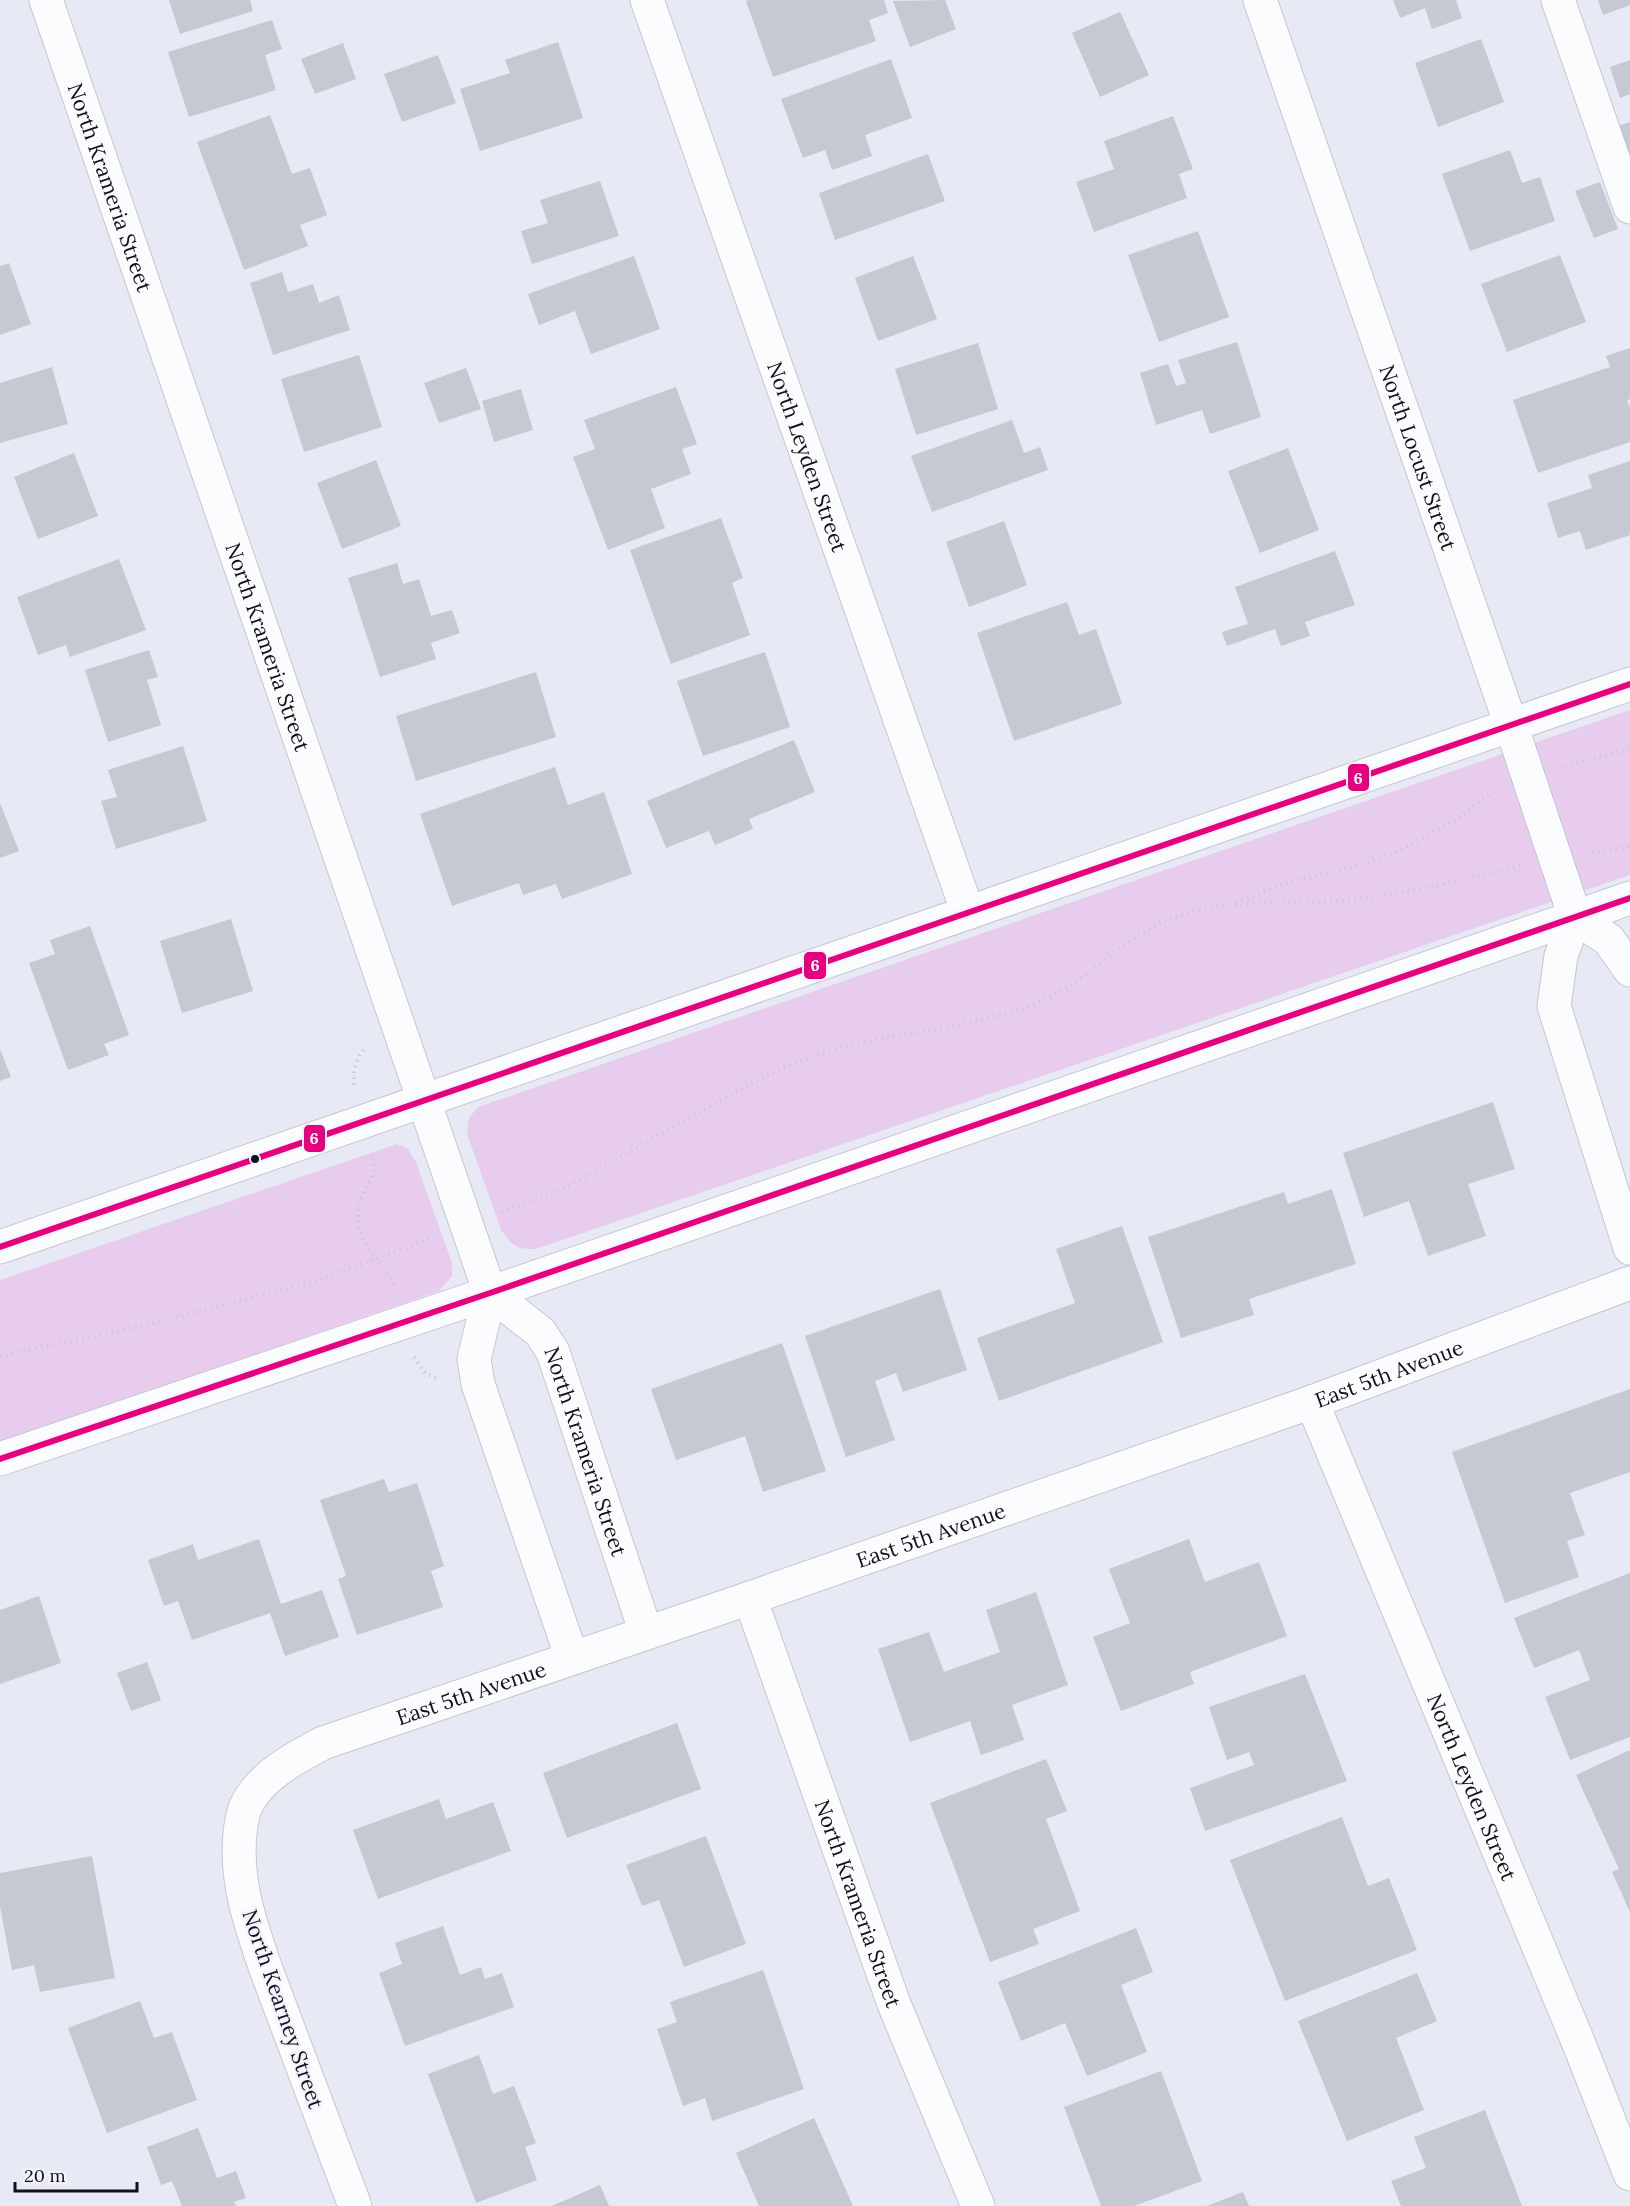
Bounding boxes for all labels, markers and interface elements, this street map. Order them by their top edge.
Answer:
street label: North Krameria Street [62,79,159,296]
street label: North Leyden Street [762,358,854,556]
street label: North Locust Street [1374,361,1463,555]
street label: North Krameria Street [220,539,317,756]
line badge: 6 [1347,763,1370,792]
text: 6 [1353,768,1363,788]
line badge: 6 [803,951,827,980]
text: 6 [810,955,820,975]
line badge: 6 [303,1124,326,1153]
text: 6 [309,1128,319,1148]
unlabelled marker [249,1153,261,1165]
street label: East 5th Avenue [1311,1333,1467,1413]
street label: North Krameria Street [539,1343,633,1560]
street label: East 5th Avenue [852,1497,1009,1574]
street label: East 5th Avenue [393,1655,549,1731]
street label: North Leyden Street [1421,1690,1523,1885]
street label: North Krameria Street [809,1796,908,2012]
street label: North Kearney Street [236,1906,330,2113]
scale bar [15,2155,136,2193]
text: 20 m [24,2164,66,2187]

